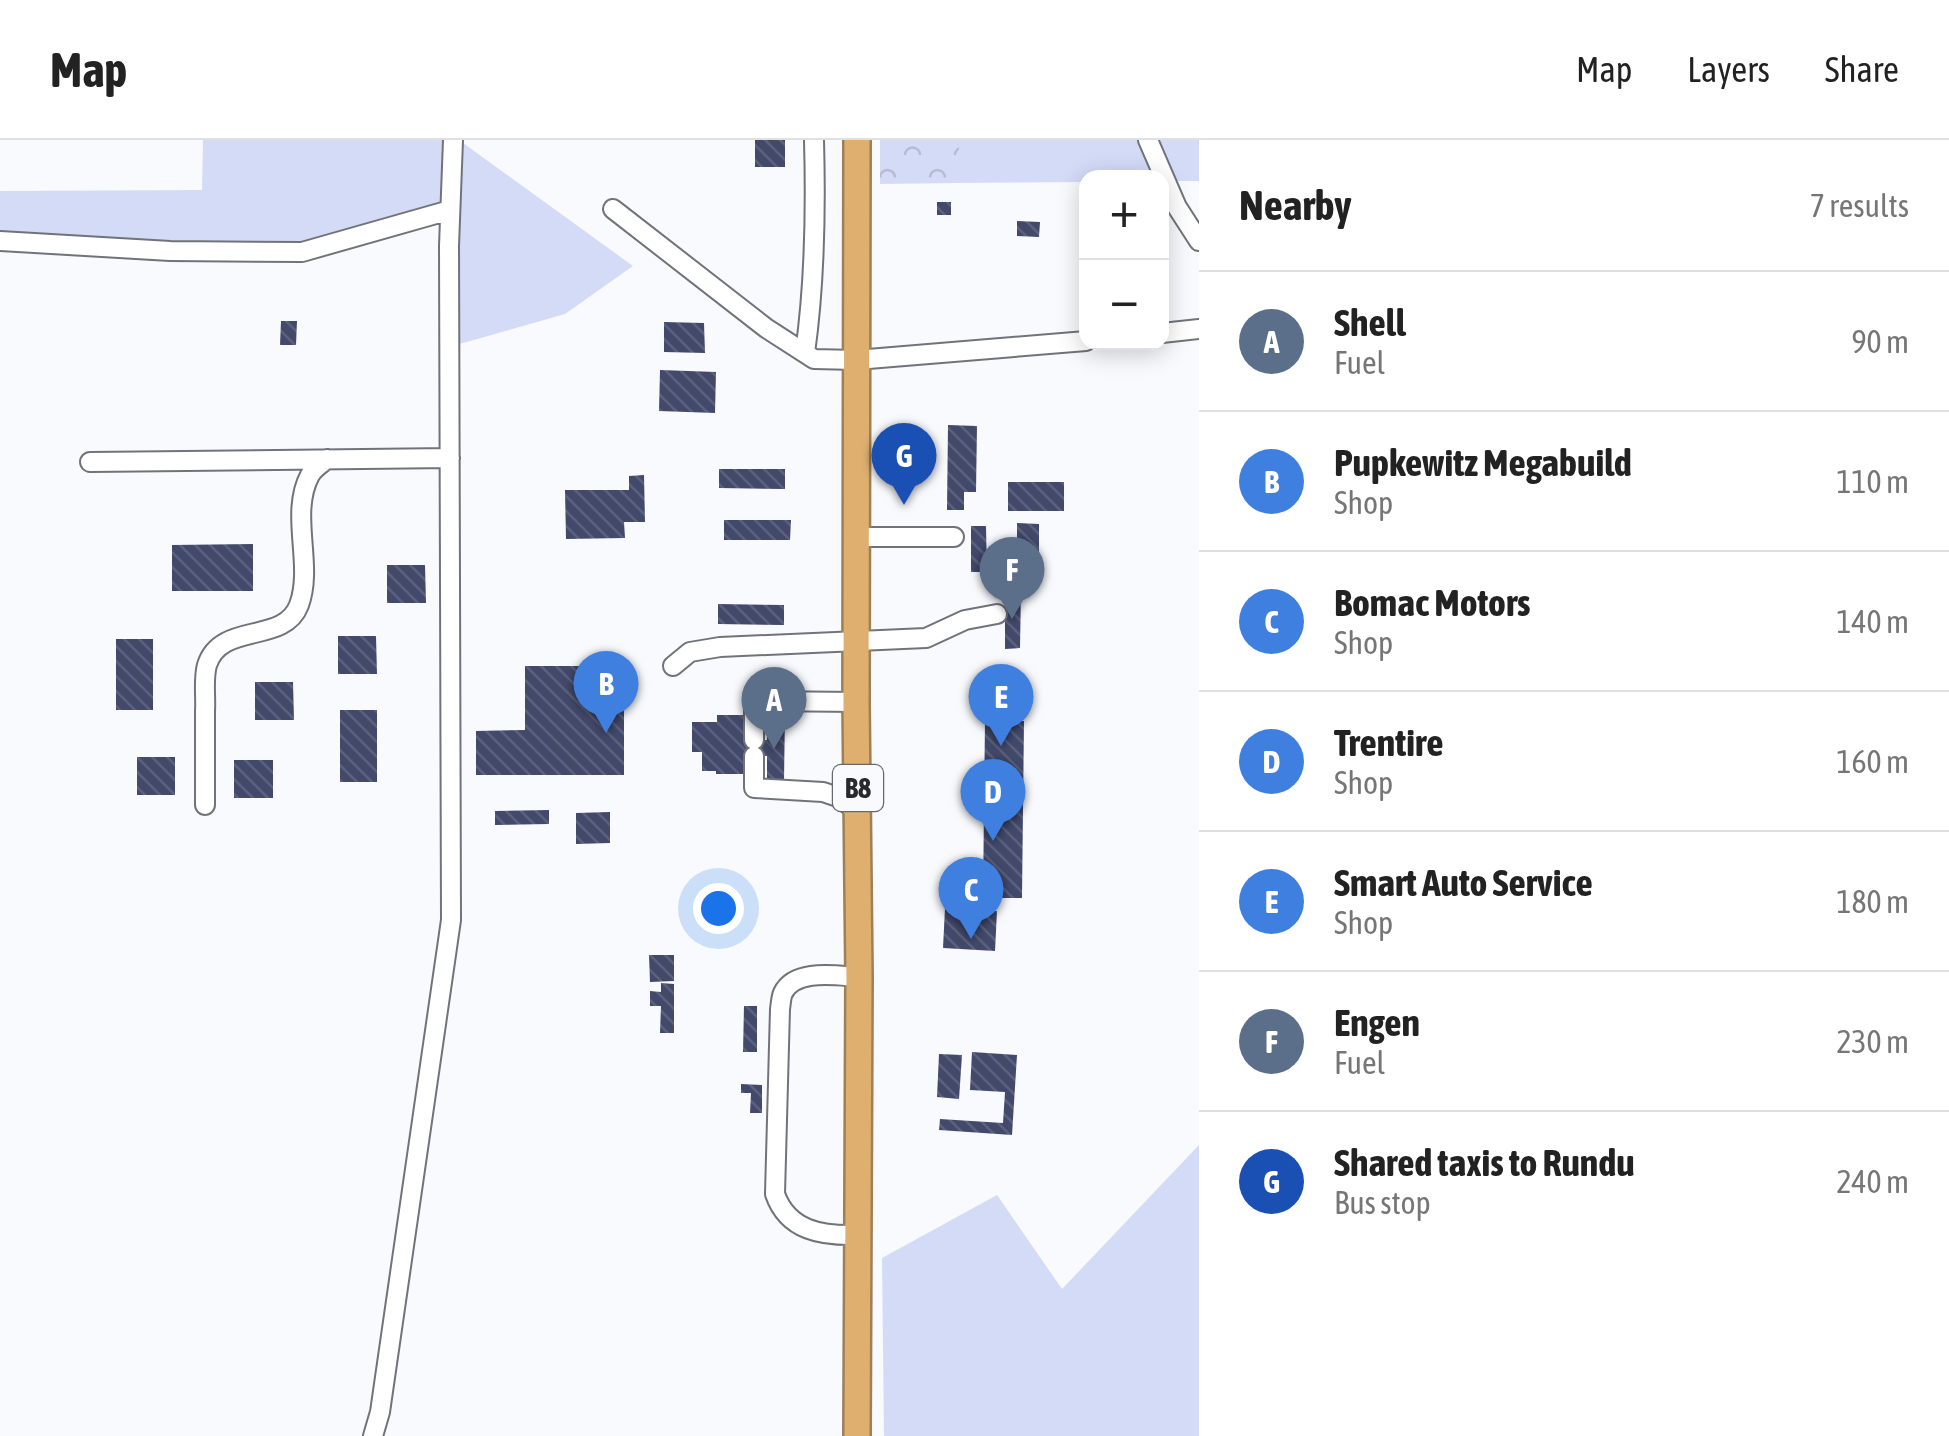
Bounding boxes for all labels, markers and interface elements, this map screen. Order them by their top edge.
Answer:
text: Map [50,42,127,97]
text: Map [1576,49,1632,89]
text: Layers [1687,49,1770,89]
text: Share [1825,49,1899,89]
map controls [1079,170,1169,350]
button: + [1079,170,1169,260]
text: Nearby [1239,181,1352,229]
text: 7 results [1810,187,1909,224]
button: − [1079,260,1169,350]
text: Shell [1334,301,1406,344]
text: A [1264,323,1279,360]
text: 90 m [1851,323,1909,360]
text: Fuel [1334,344,1385,381]
pin: G [872,422,936,505]
text: Pupkewitz Megabuild [1334,441,1632,484]
text: B [1264,463,1279,500]
text: 110 m [1836,463,1909,500]
text: Shop [1334,484,1393,521]
pin: F [980,536,1044,619]
text: Bomac Motors [1334,581,1531,624]
text: C [1264,603,1279,640]
text: 140 m [1836,603,1909,640]
text: Shop [1334,624,1393,661]
pin: B [574,650,638,733]
pin: E [968,664,1034,746]
pin: A [742,666,806,749]
text: Trentire [1334,721,1443,764]
text: D [1263,743,1280,780]
text: 160 m [1836,743,1909,780]
pin: D [960,758,1026,841]
text: Shop [1334,764,1393,801]
road number: B8 [833,765,883,811]
pin: C [938,856,1004,939]
text: Smart Auto Service [1334,861,1593,904]
your location [693,883,744,934]
text: E [1265,883,1278,920]
text: 180 m [1836,883,1909,920]
text: Shop [1334,904,1393,941]
text: Engen [1334,1001,1420,1044]
text: F [1265,1023,1278,1060]
text: 230 m [1836,1023,1909,1060]
text: Fuel [1334,1044,1385,1081]
text: Shared taxis to Rundu [1334,1141,1635,1184]
text: G [1263,1163,1280,1200]
text: 240 m [1836,1163,1909,1200]
text: Bus stop [1334,1184,1431,1221]

